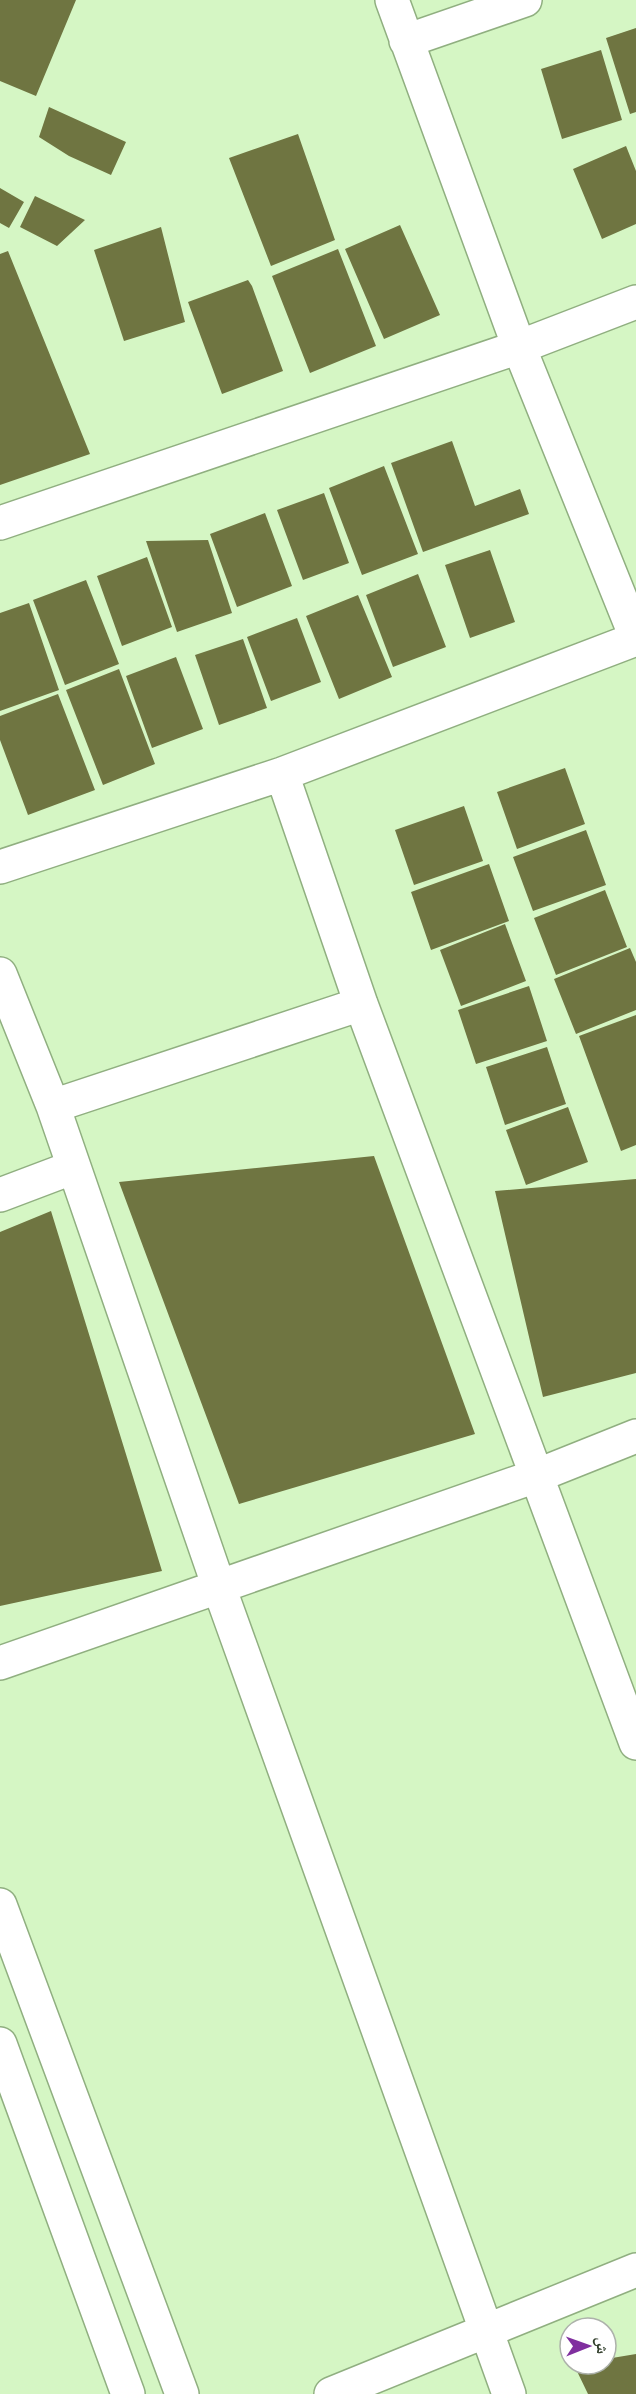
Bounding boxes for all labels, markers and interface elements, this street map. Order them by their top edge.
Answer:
north arrow [558,2316,618,2376]
text: ش [593,2337,613,2354]

